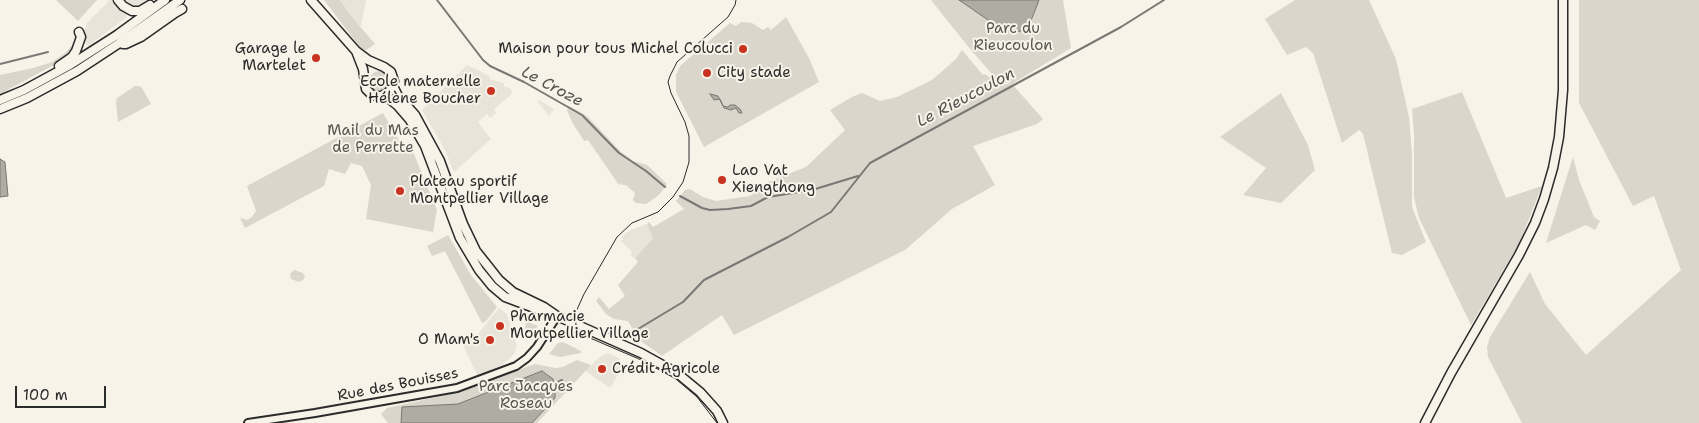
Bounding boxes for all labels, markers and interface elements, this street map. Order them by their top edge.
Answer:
park label: Parc du Rieucoulon [974,20,1052,55]
place label: Garage le Martelet [235,40,306,75]
place label: Maison pour tous Michel Colucci [498,40,733,58]
marker: Maison pour tous Michel Colucci [737,43,749,55]
marker: Garage le Martelet [310,52,322,64]
water label: Le Croze [518,63,586,111]
place label: City stade [717,64,791,82]
water label: Le Rieucoulon [914,64,1018,132]
marker: City stade [701,67,713,79]
place label: Ecole maternelle Hélène Boucher [360,73,481,108]
marker: Ecole maternelle Hélène Boucher [485,85,497,97]
park label: Mail du Mas de Perrette [327,122,419,157]
place label: Lao Vat Xiengthong [732,162,815,197]
place label: Plateau sportif Montpellier Village [410,173,549,208]
marker: Lao Vat Xiengthong [716,174,728,186]
marker: Plateau sportif Montpellier Village [394,185,406,197]
place label: Pharmacie Montpellier Village [510,308,649,343]
marker: Pharmacie Montpellier Village [494,320,506,332]
place label: O Mam's [418,331,480,349]
marker: O Mam's [484,334,496,346]
place label: Crédit Agricole [612,360,720,378]
marker: Crédit Agricole [596,363,608,375]
street label: Rue des Bouisses [336,364,460,406]
scale bar [18,376,109,408]
park label: Parc Jacques Roseau [479,378,573,413]
text: 100 m [23,385,68,405]

